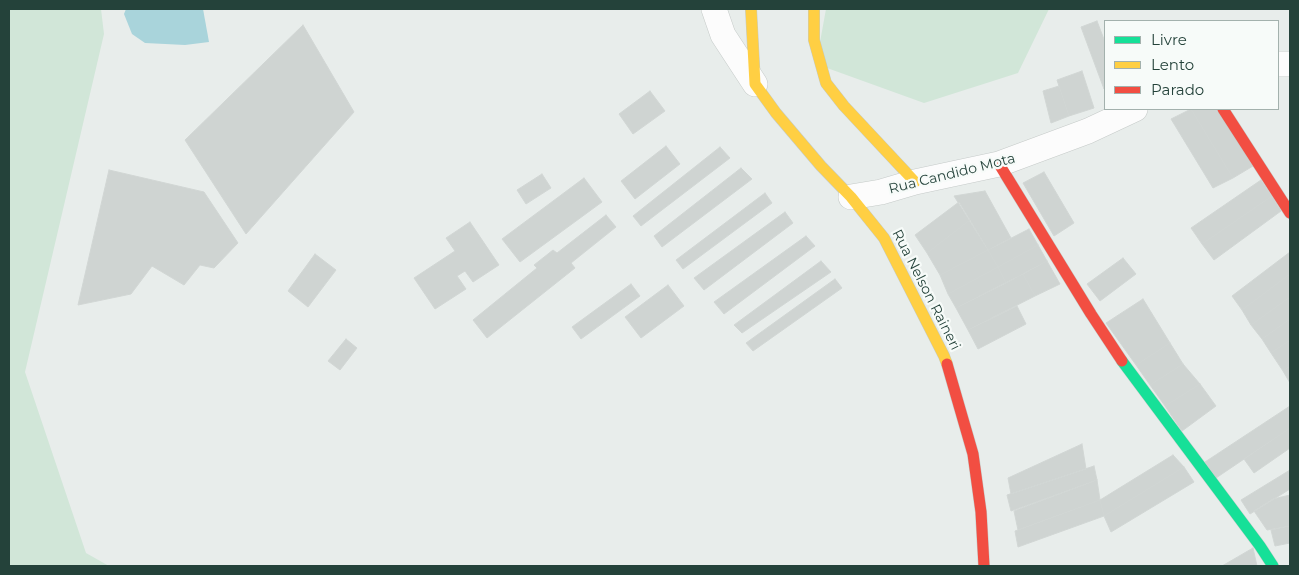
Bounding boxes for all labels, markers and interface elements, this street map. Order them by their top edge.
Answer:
legend [1104,20,1279,110]
text: Livre [1151,30,1187,49]
text: Lento [1151,55,1194,74]
text: Parado [1151,80,1204,99]
street label: Rua Candido Mota [887,150,1017,198]
street label: Rua Nelson Raineri [888,227,964,353]

